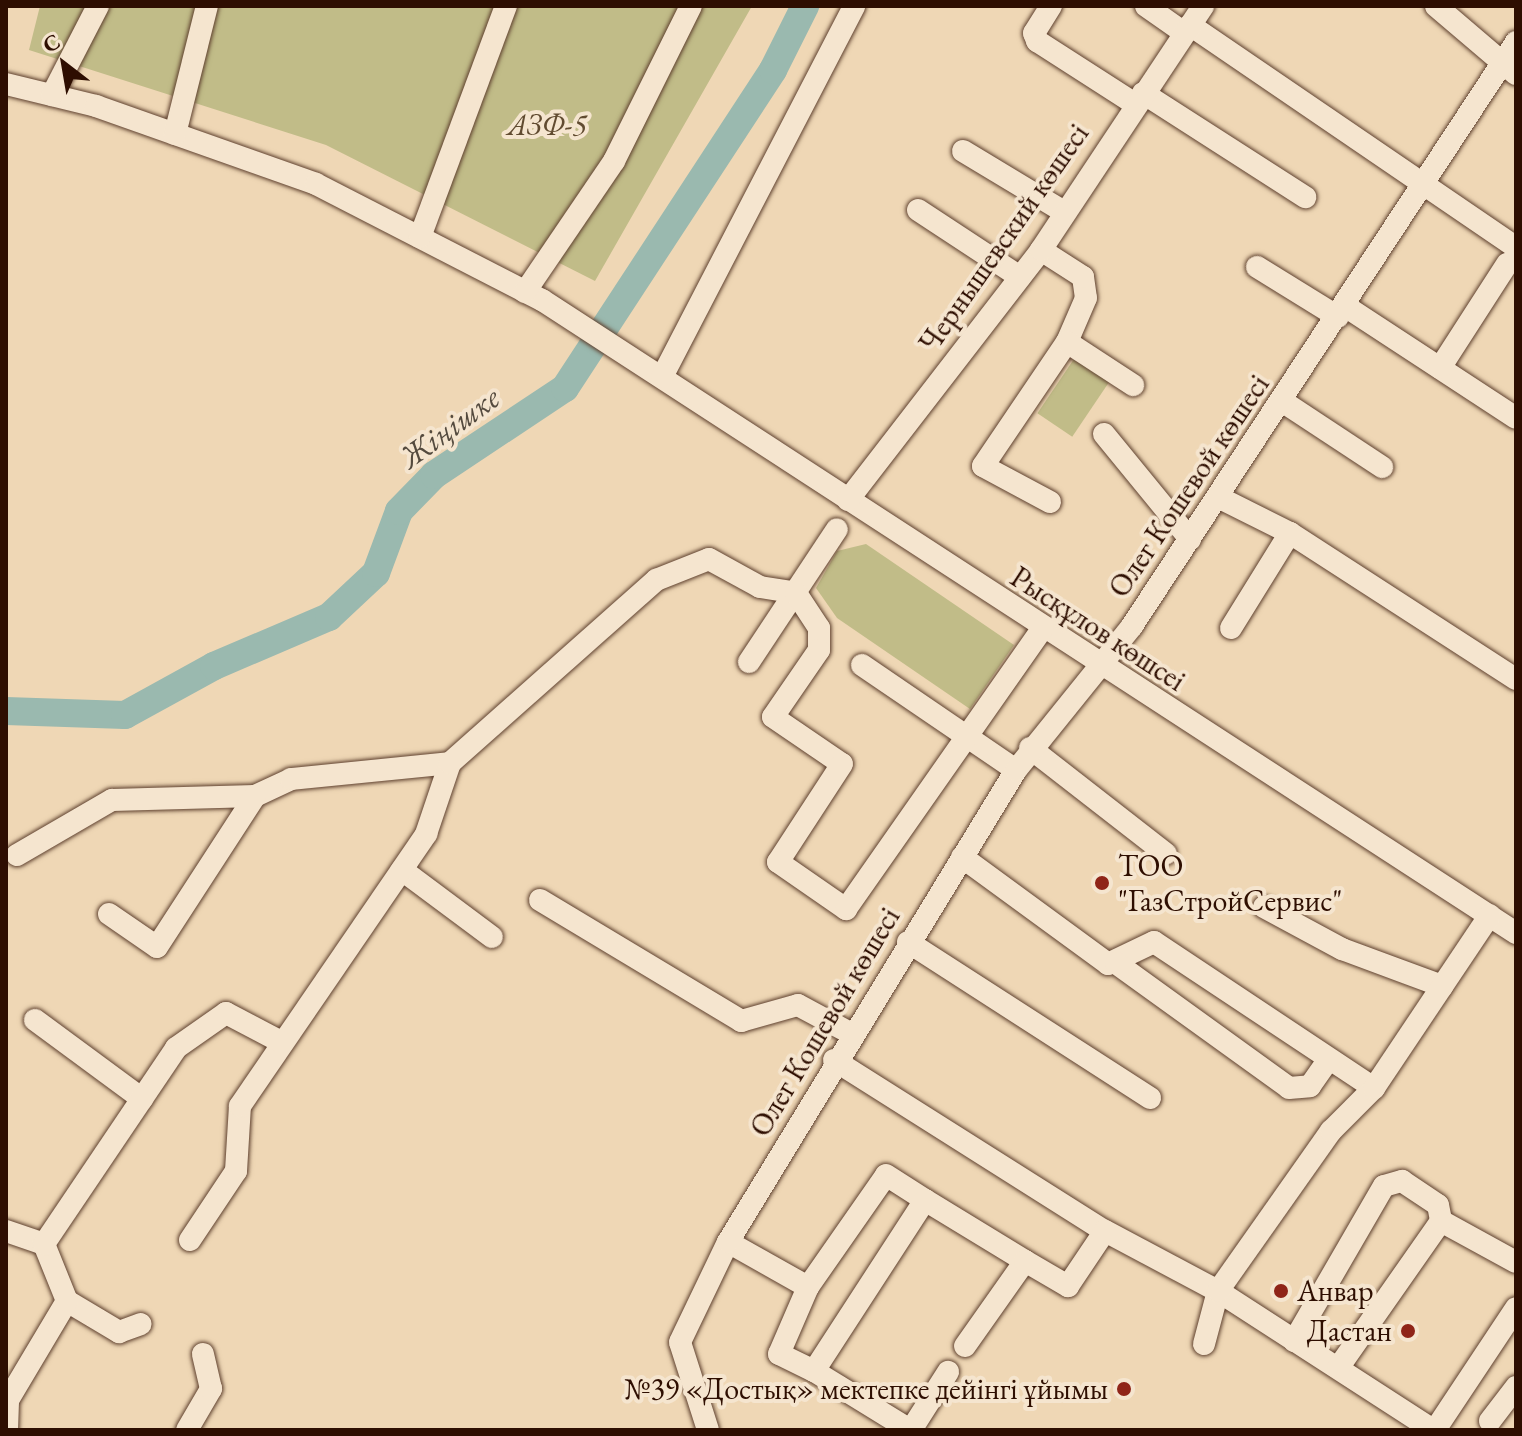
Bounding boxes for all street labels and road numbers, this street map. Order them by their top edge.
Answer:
street label: Чернышевский көшесі [912,117,1096,359]
street label: Олег Кошевой көшесі [1101,368,1277,604]
street label: Рысқұлов көшсеі [1004,559,1192,699]
street label: Олег Кошевой көшесі [742,901,908,1143]

